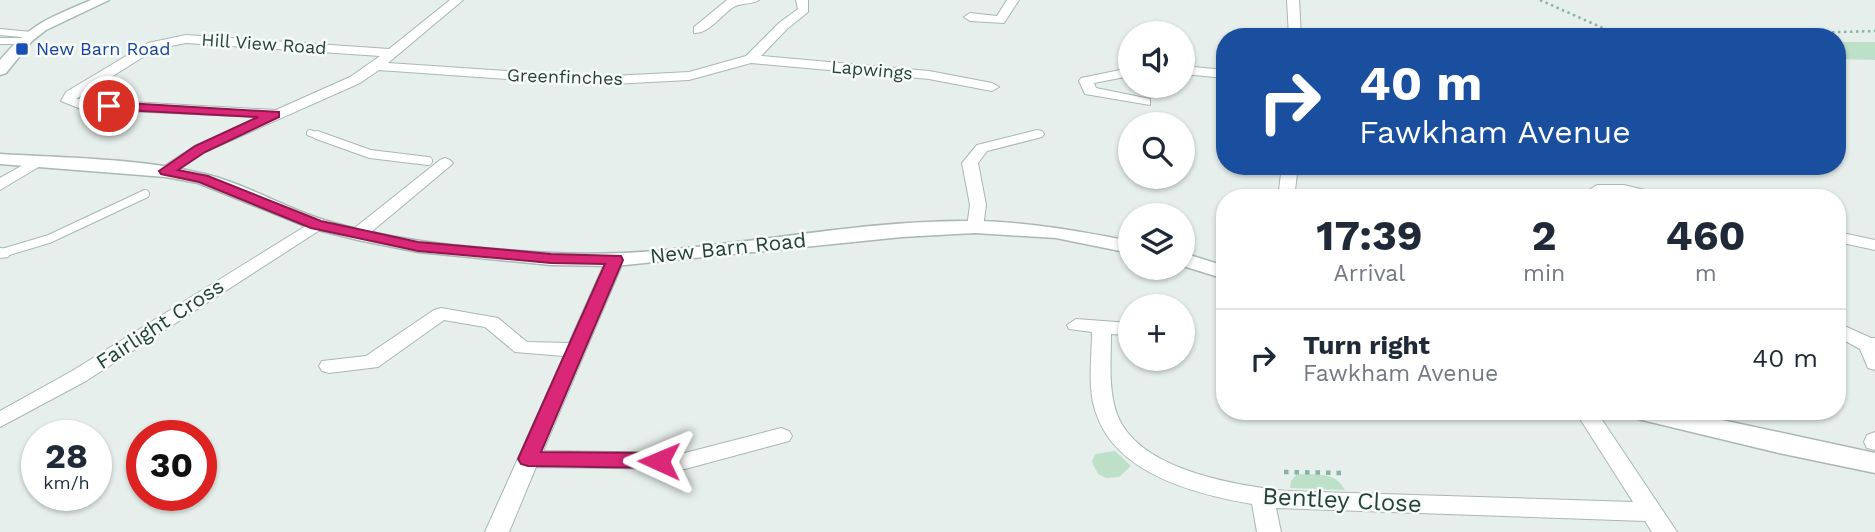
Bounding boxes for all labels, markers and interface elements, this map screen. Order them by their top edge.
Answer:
map controls [1118,21,1195,371]
button: sound [1118,21,1195,98]
street label: Hill View Road [201,29,327,58]
place label: New Barn Road [36,38,171,59]
marker: New Barn Road [14,41,30,57]
text: 40 m [1359,54,1482,112]
street label: Lapwings [830,55,914,84]
icon: right [1244,56,1335,147]
street label: Greenfinches [507,64,623,89]
pin [79,76,139,136]
icon: arrive [90,87,128,125]
button: search [1118,112,1195,189]
text: Fawkham Avenue [1359,113,1631,151]
button: layers [1118,203,1195,280]
text: 17:39 [1316,211,1423,260]
text: 2 [1532,211,1557,260]
text: 460 [1666,211,1746,260]
street label: New Barn Road [649,227,807,268]
text: Arrival [1334,260,1405,287]
text: min [1523,260,1565,287]
text: m [1695,260,1717,287]
street label: Fairlight Cross [91,273,228,374]
button: + [1118,294,1195,371]
text: Turn right [1303,330,1430,360]
icon: right [1244,339,1282,377]
text: 40 m [1752,343,1818,373]
text: Fawkham Avenue [1303,360,1498,387]
speed limit sign: 30 [126,420,217,511]
position arrow [622,424,696,498]
text: 28 [45,435,88,477]
text: km/h [43,472,90,493]
street label: Bentley Close [1262,482,1422,518]

